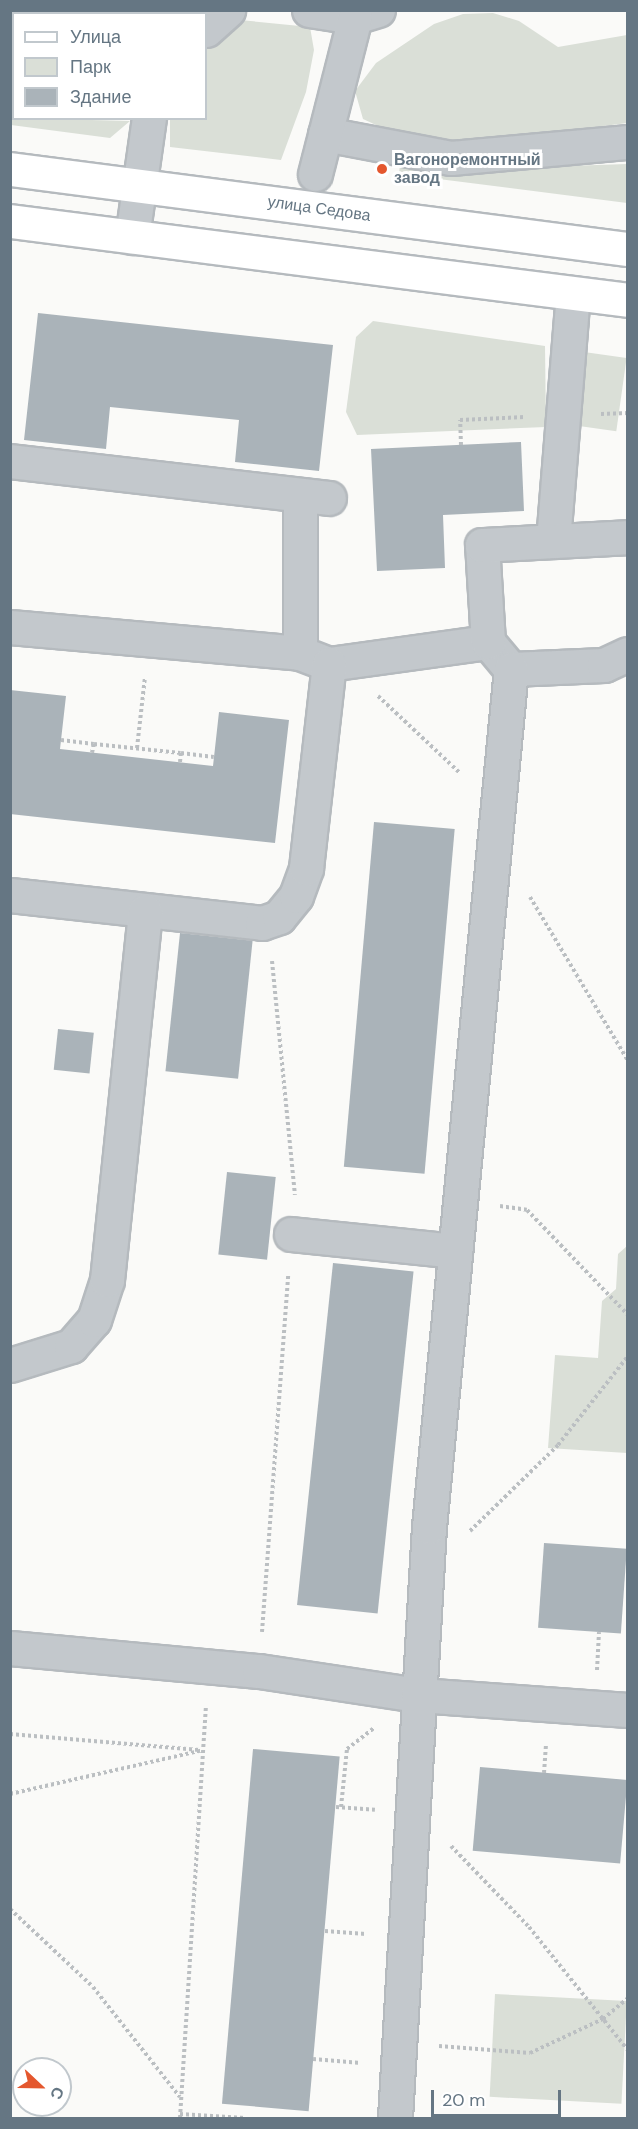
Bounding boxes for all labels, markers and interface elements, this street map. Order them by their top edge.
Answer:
legend [12,12,207,120]
text: Улица [70,25,121,49]
text: Парк [70,55,111,79]
text: Здание [70,85,131,109]
place label: Вагоноремонтный завод [394,150,541,188]
marker: Вагоноремонтный завод [375,162,389,176]
street label: улица Седова [266,192,372,226]
north arrow [12,2057,72,2117]
scale bar [434,2078,564,2116]
text: С [45,2084,69,2102]
text: 20 m [442,2088,485,2112]

